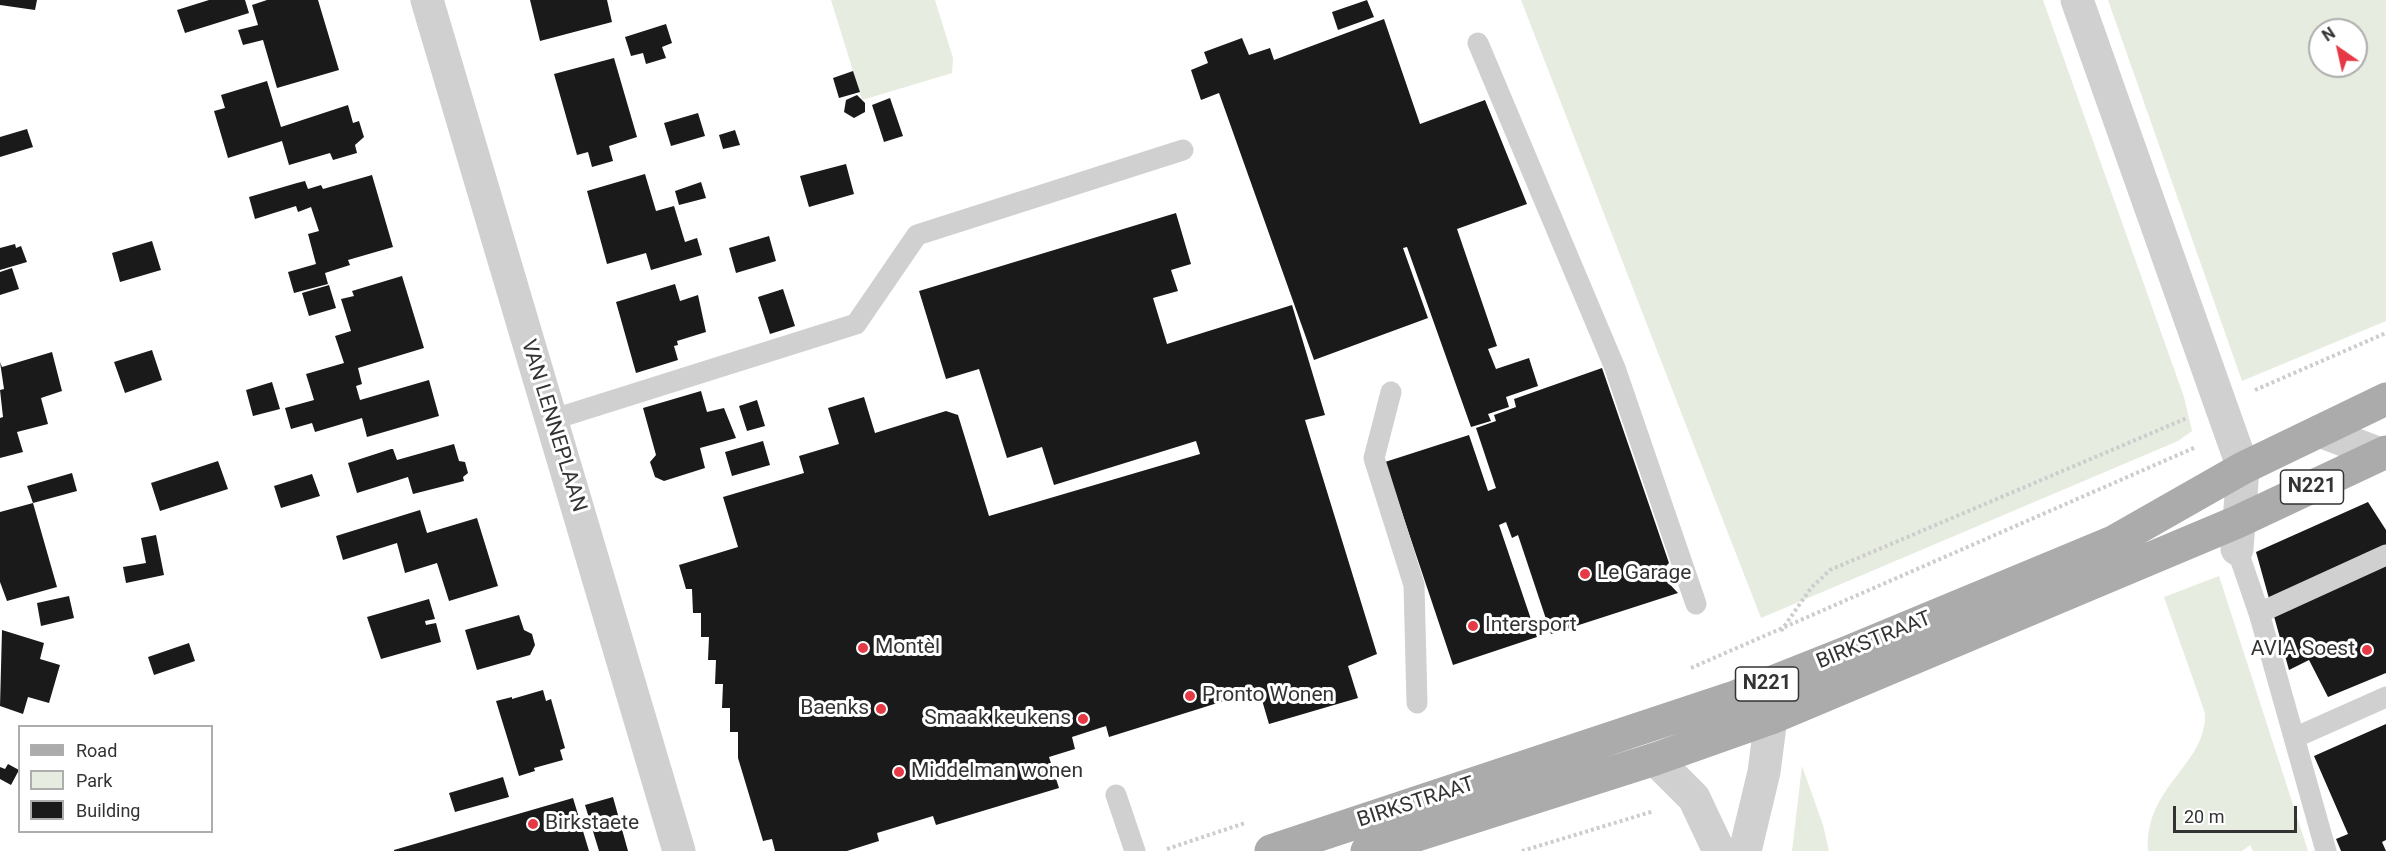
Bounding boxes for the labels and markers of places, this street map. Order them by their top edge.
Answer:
place label: Le Garage [1597,561,1691,587]
marker: Le Garage [1578,567,1592,581]
place label: Intersport [1485,613,1577,639]
marker: Intersport [1466,619,1480,633]
place label: Montèl [875,635,940,661]
place label: AVIA Soest [2251,637,2355,663]
marker: Montèl [856,641,870,655]
marker: AVIA Soest [2360,643,2374,657]
place label: Pronto Wonen [1202,683,1334,709]
marker: Pronto Wonen [1183,689,1197,703]
place label: Baenks [800,696,869,722]
marker: Baenks [874,702,888,716]
place label: Smaak keukens [924,706,1071,732]
marker: Smaak keukens [1076,712,1090,726]
place label: Middelman wonen [911,759,1083,785]
marker: Middelman wonen [892,765,906,779]
place label: Birkstaete [545,811,639,837]
marker: Birkstaete [526,817,540,831]

